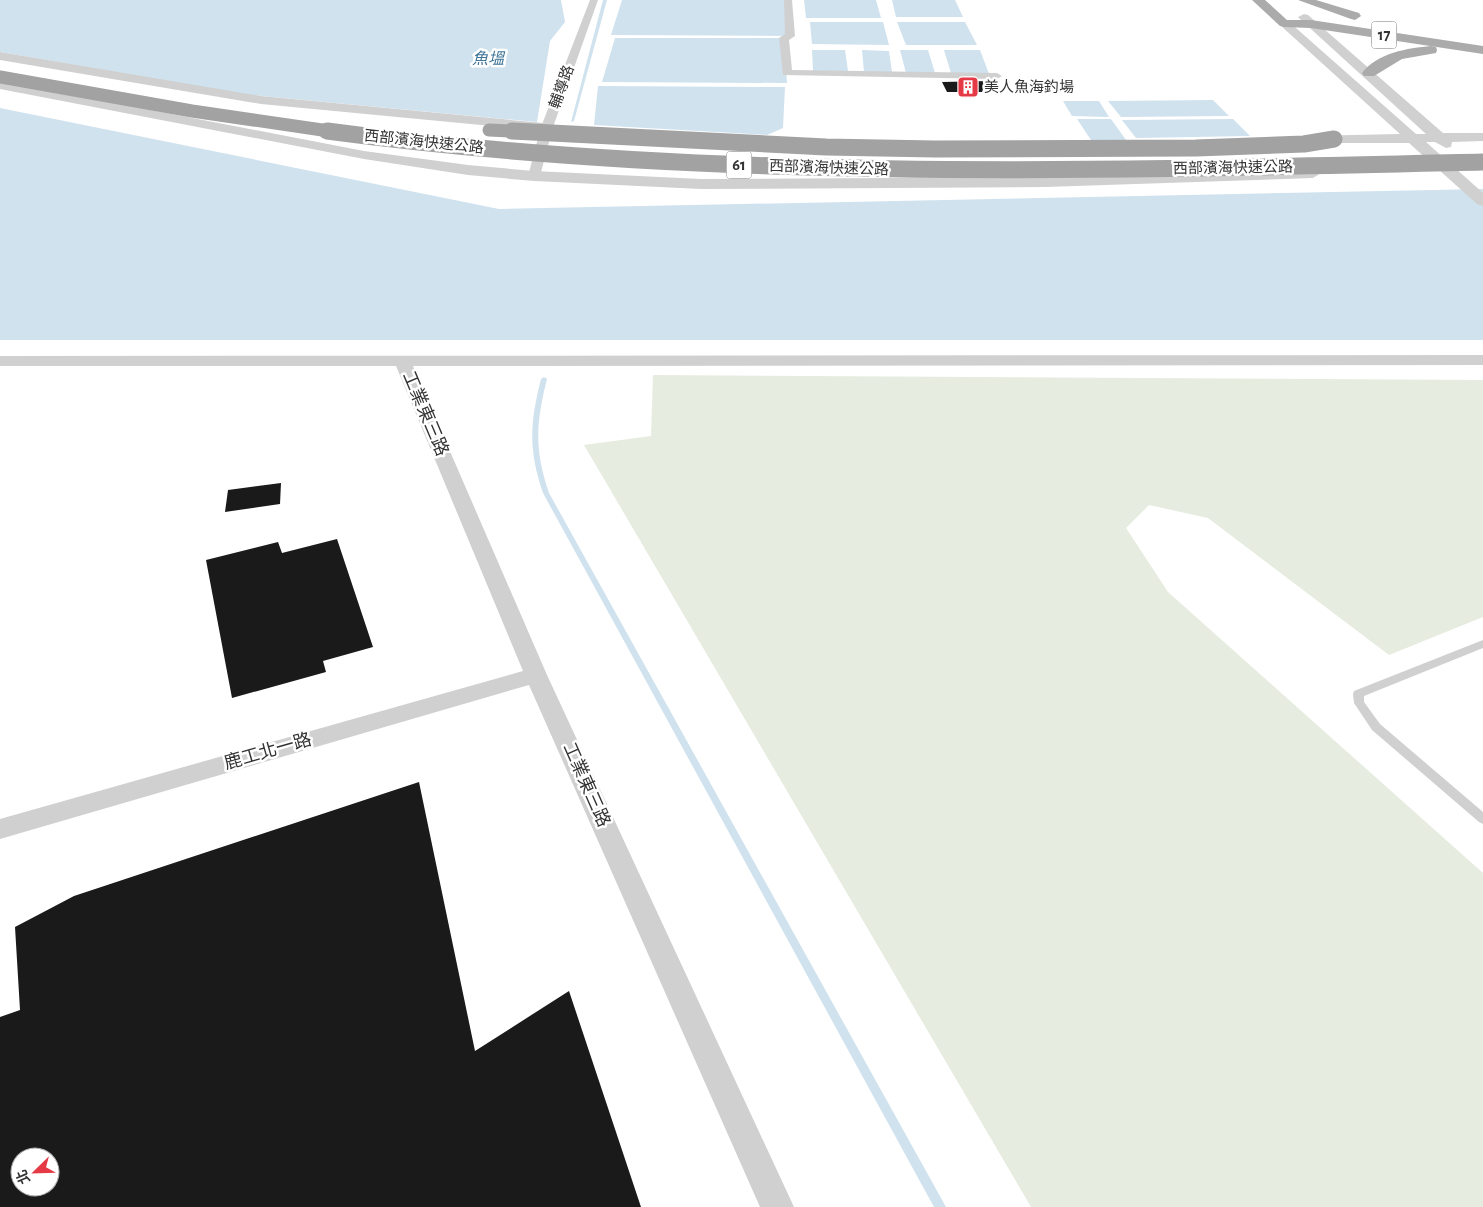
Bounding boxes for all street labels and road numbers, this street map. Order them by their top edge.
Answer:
road number: 17 [1372,22,1396,48]
street label: 輔導路 [546,63,577,111]
street label: 西部濱海快速公路 [364,126,485,156]
road number: 61 [726,152,752,178]
street label: 西部濱海快速公路 [769,156,889,178]
street label: 西部濱海快速公路 [1173,157,1293,177]
street label: 工業東三路 [399,368,453,459]
street label: 鹿工北一路 [222,729,314,773]
street label: 工業東三路 [559,739,614,830]

